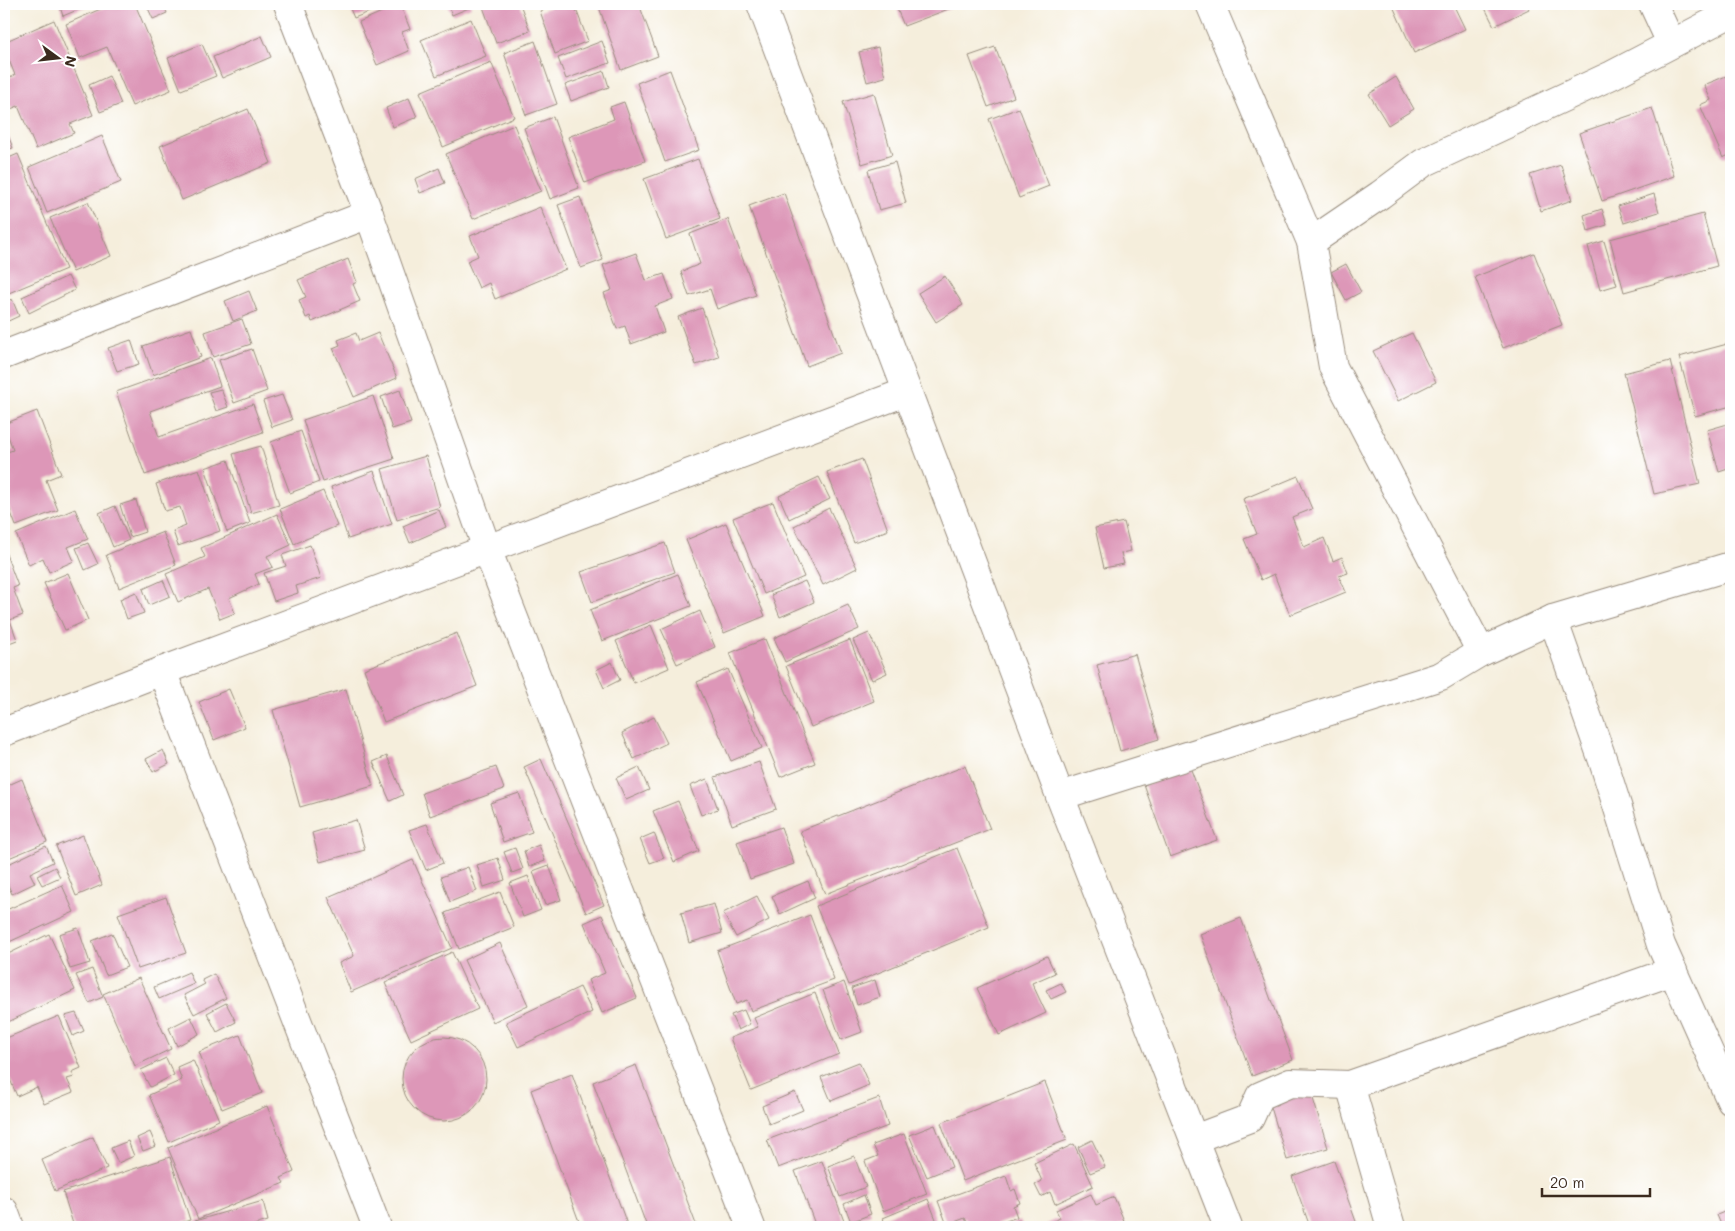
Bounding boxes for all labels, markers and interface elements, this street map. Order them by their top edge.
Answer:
north arrow [32,32,82,82]
text: N [60,54,82,69]
scale bar [1542,1166,1650,1198]
text: 20 m [1550,1172,1584,1192]

